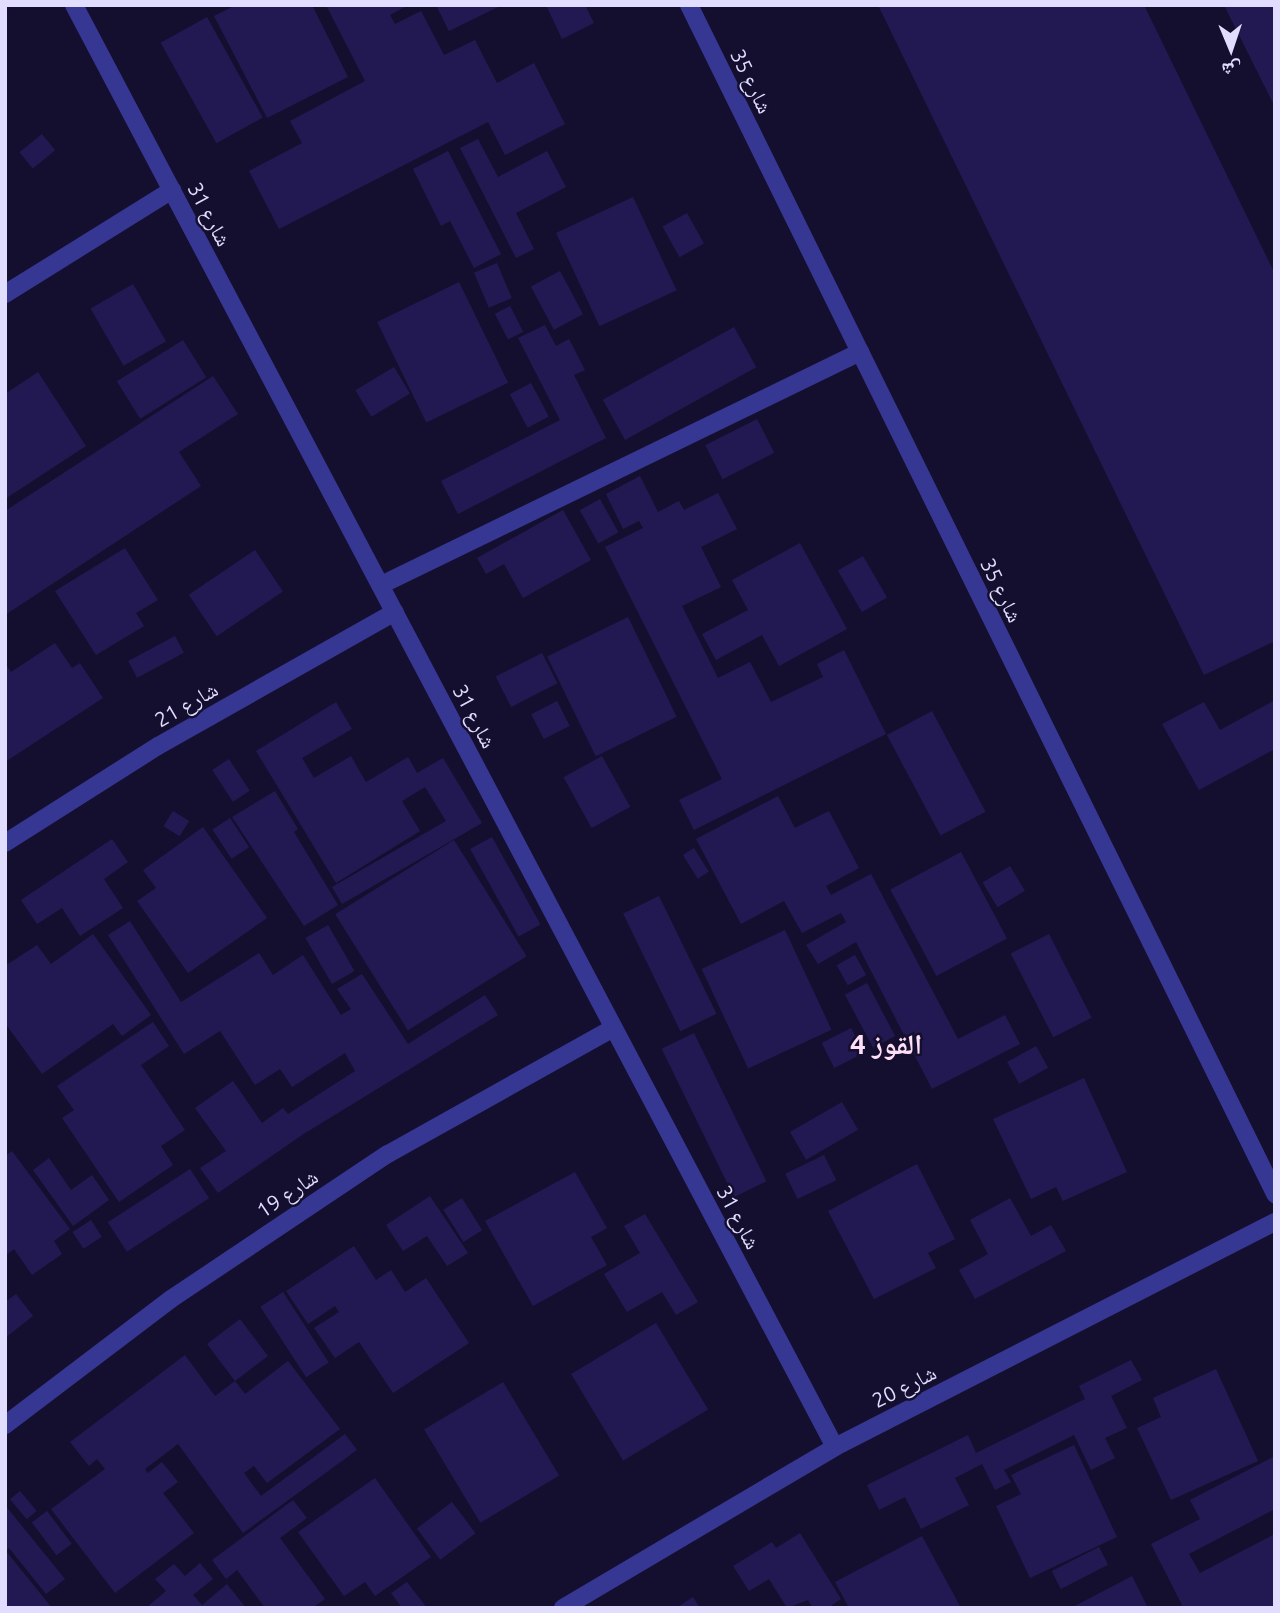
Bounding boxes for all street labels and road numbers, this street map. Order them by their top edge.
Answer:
street label: شارع 35 [726,45,778,117]
street label: شارع 31 [183,178,237,250]
street label: شارع 35 [976,554,1028,626]
street label: شارع 21 [150,676,222,732]
street label: شارع 31 [448,680,502,752]
street label: شارع 19 [252,1163,322,1223]
street label: شارع 31 [712,1181,766,1253]
street label: شارع 20 [868,1359,940,1413]

